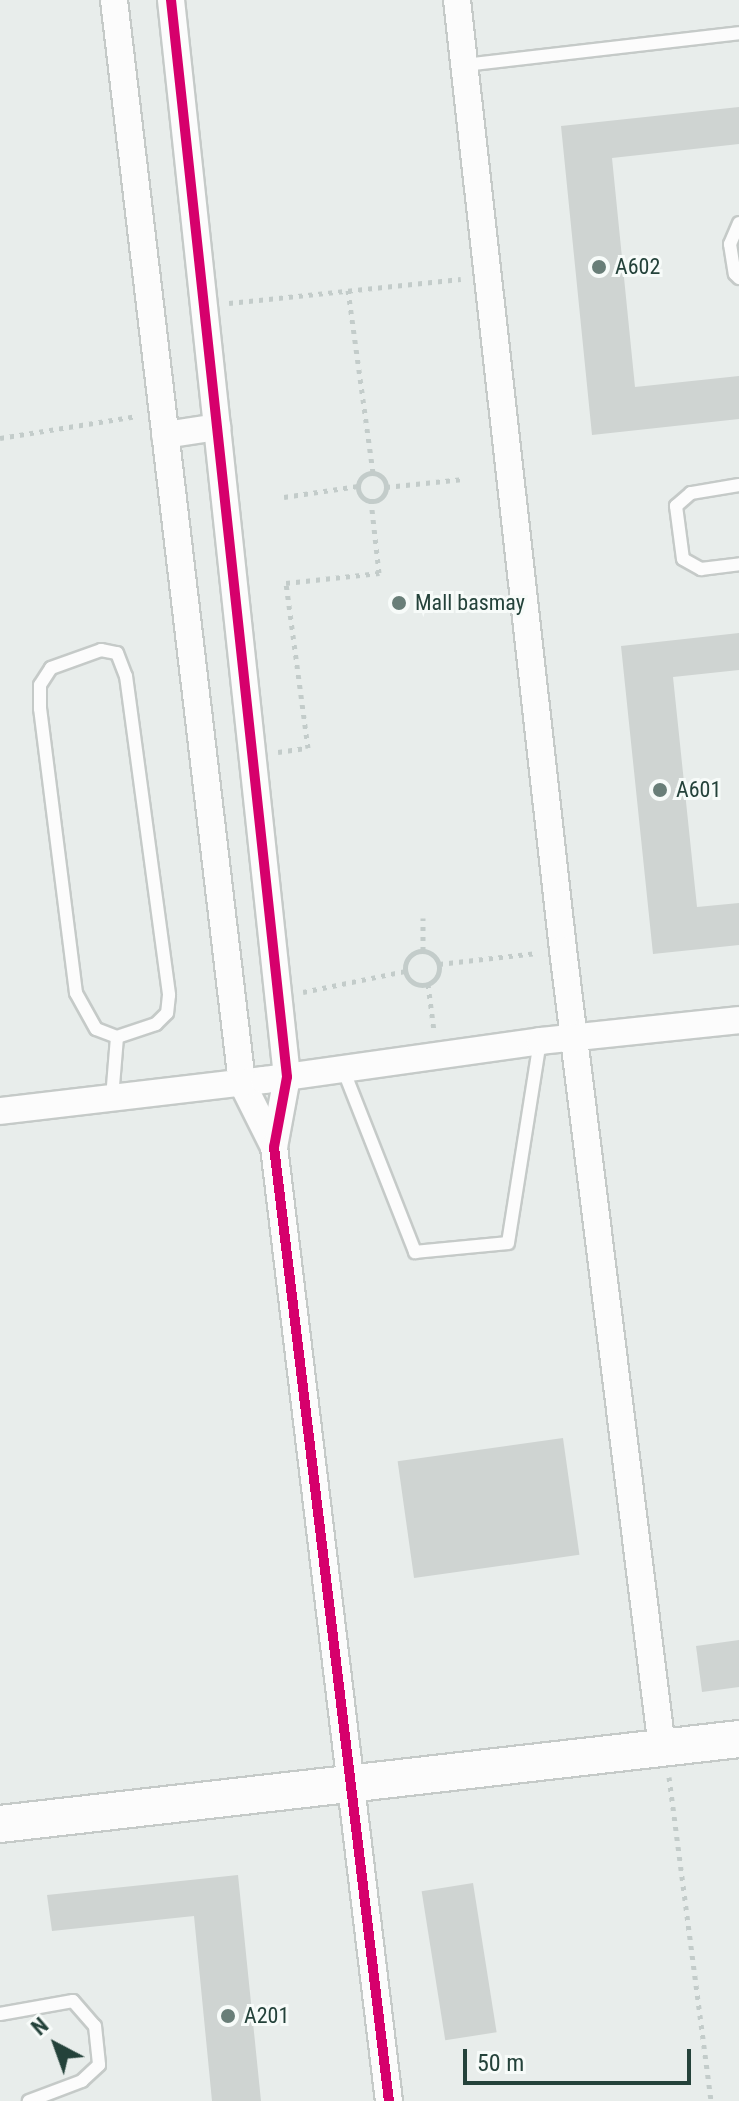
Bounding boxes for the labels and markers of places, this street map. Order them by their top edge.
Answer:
place label: A602 [615,254,660,280]
marker: A602 [590,258,608,276]
place label: Mall basmay [415,590,525,616]
marker: Mall basmay [390,594,408,612]
place label: A601 [676,777,721,803]
marker: A601 [651,781,669,799]
place label: A201 [244,2003,289,2029]
marker: A201 [219,2007,237,2025]

